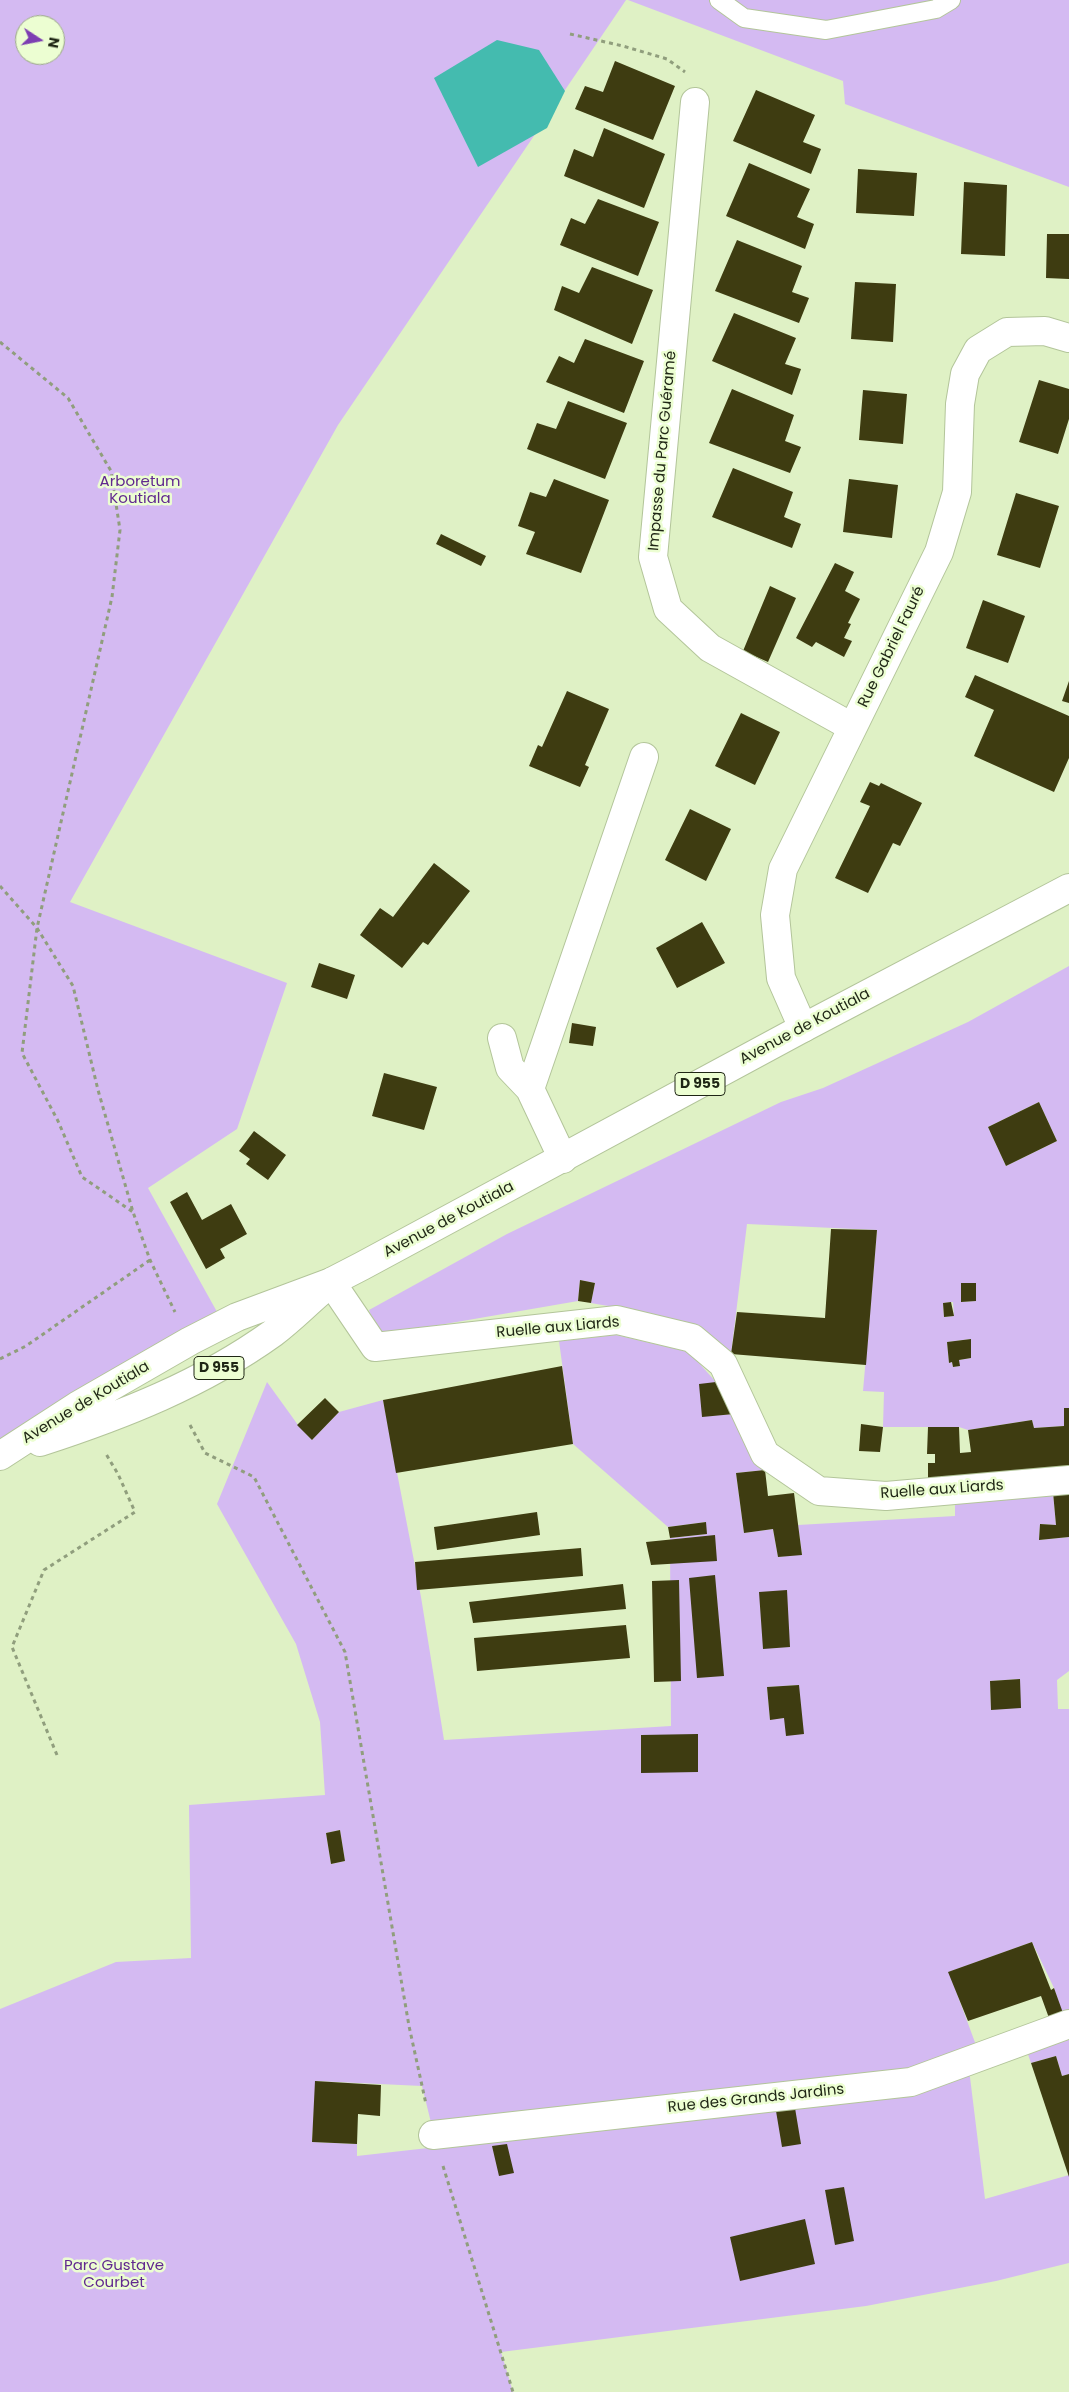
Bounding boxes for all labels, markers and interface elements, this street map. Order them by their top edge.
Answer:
north arrow [15,15,65,65]
text: N [43,36,65,50]
street label: Impasse du Parc Guéramé [645,350,681,552]
park label: Arboretum Koutiala [100,473,180,508]
street label: Rue Gabriel Fauré [855,584,929,710]
street label: Avenue de Koutiala [737,985,873,1069]
road number: D 955 [675,1072,725,1096]
street label: Avenue de Koutiala [381,1178,517,1262]
street label: Ruelle aux Liards [496,1314,620,1342]
road number: D 955 [194,1356,244,1380]
street label: Avenue de Koutiala [19,1358,153,1448]
street label: Ruelle aux Liards [880,1477,1004,1503]
street label: Rue des Grands Jardins [667,2081,845,2117]
park label: Parc Gustave Courbet [64,2257,164,2292]

